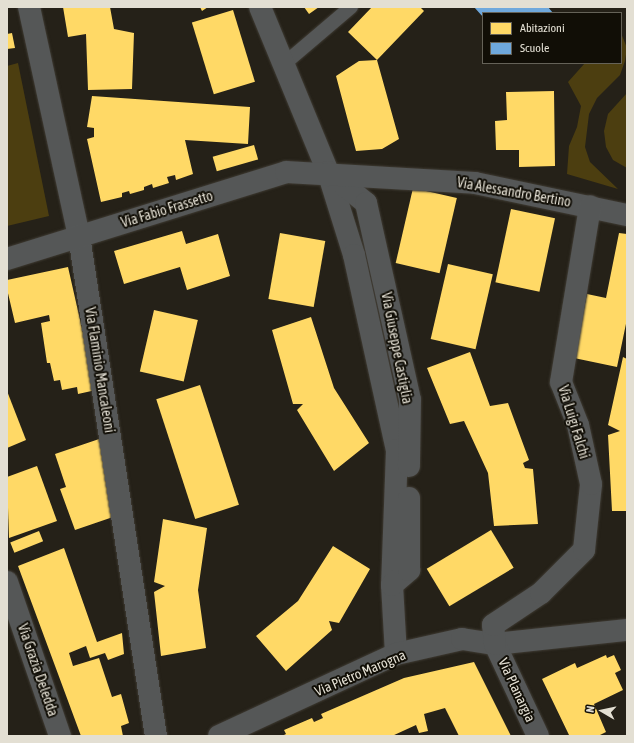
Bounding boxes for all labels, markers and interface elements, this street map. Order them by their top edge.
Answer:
legend [482,12,622,64]
text: Abitazioni [520,21,565,35]
text: Scuole [520,41,549,55]
street label: Via Alessandro Bertino [456,174,572,210]
street label: Via Fabio Frassetto [119,187,215,231]
street label: Via Giuseppe Castiglia [378,291,416,405]
street label: Via Flaminio Mancaleoni [82,306,118,434]
street label: Via Luigi Falchi [555,383,593,461]
street label: Via Grazia Deledda [14,621,62,719]
street label: Via Pietro Marogna [312,646,408,700]
street label: Via Planargia [495,655,539,725]
north arrow [582,691,622,731]
text: N [584,705,597,713]

